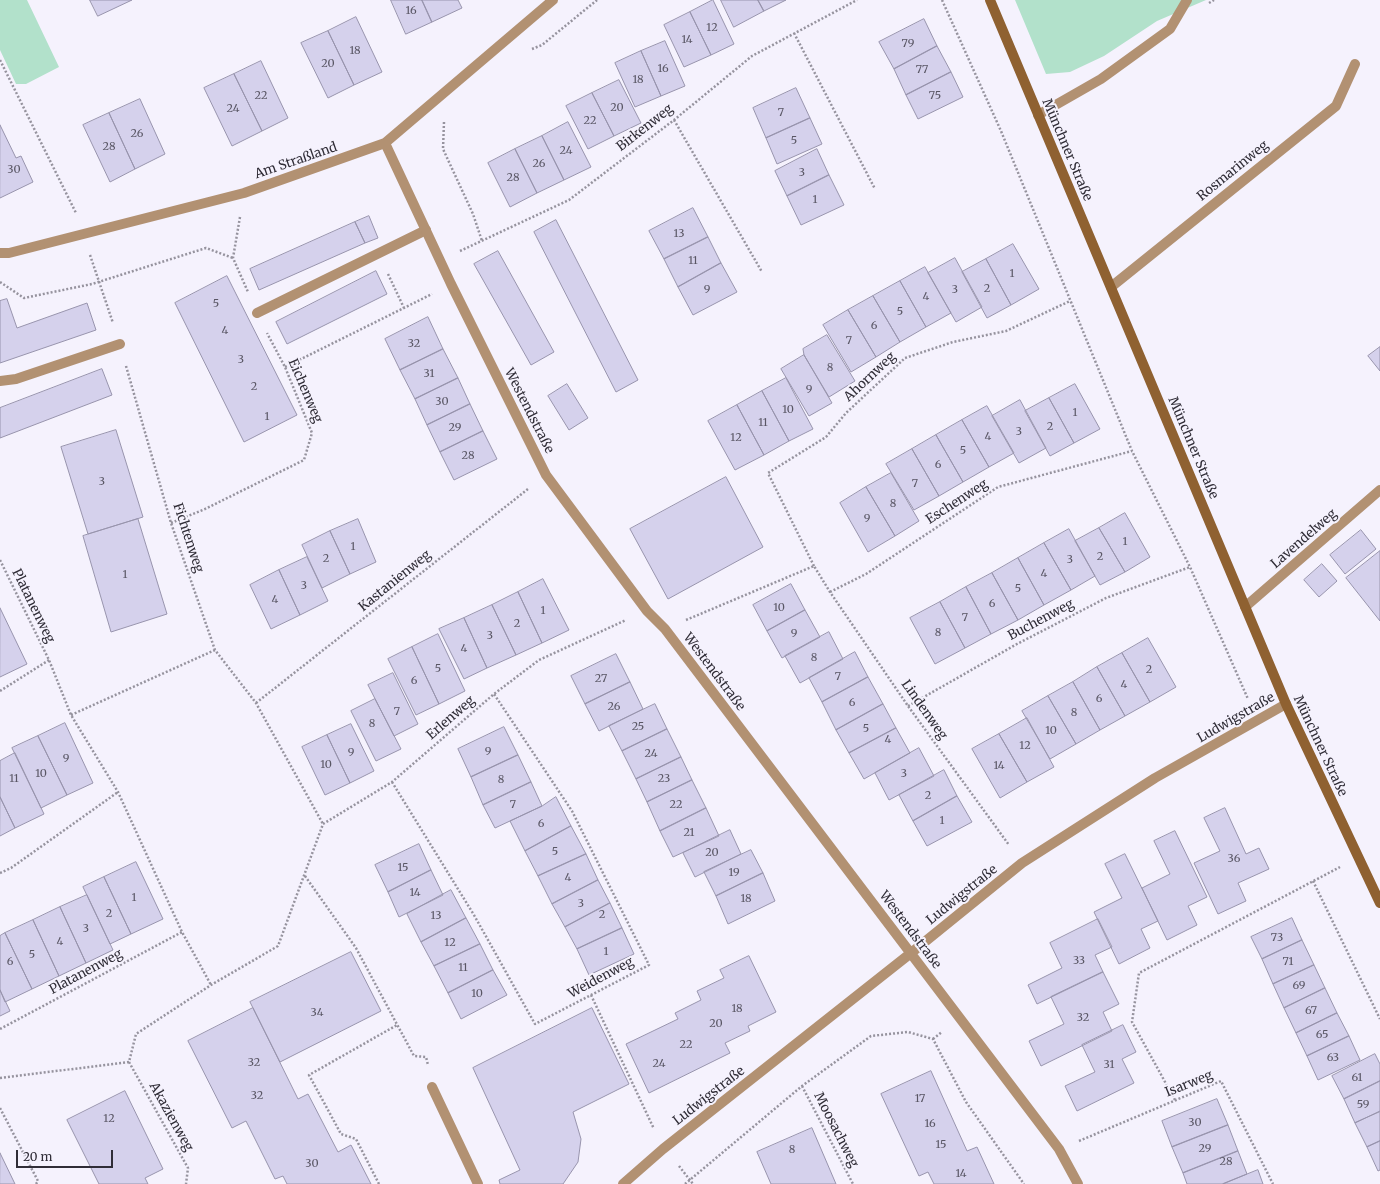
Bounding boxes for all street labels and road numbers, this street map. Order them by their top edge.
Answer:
street label: Münchner Straße [1038,97,1096,203]
street label: Birkenweg [614,101,676,155]
street label: Rosmarinweg [1194,138,1272,204]
street label: Am Straßland [253,140,339,182]
street label: Ahornweg [841,349,899,405]
street label: Eichenweg [285,357,325,425]
street label: Westendstraße [501,366,557,456]
street label: Münchner Straße [1164,395,1222,501]
street label: Eschenweg [923,476,991,528]
street label: Fichtenweg [169,501,207,575]
street label: Lavendelweg [1268,506,1340,572]
street label: Kastanienweg [356,547,434,615]
street label: Platanenweg [8,566,58,646]
street label: Buchenweg [1005,596,1077,644]
street label: Westendstraße [680,630,748,714]
street label: Lindenweg [898,677,950,743]
street label: Ludwigstraße [1195,690,1277,746]
street label: Erlenweg [424,693,478,743]
street label: Münchner Straße [1290,693,1350,799]
street label: Ludwigstraße [924,862,1000,928]
street label: Westendstraße [876,888,944,972]
street label: Platanenweg [47,946,125,998]
street label: Weidenweg [566,954,636,1002]
street label: Ludwigstraße [670,1063,748,1129]
street label: Isarweg [1163,1067,1215,1101]
street label: Akazienweg [146,1080,196,1154]
street label: Moosachweg [810,1090,862,1170]

